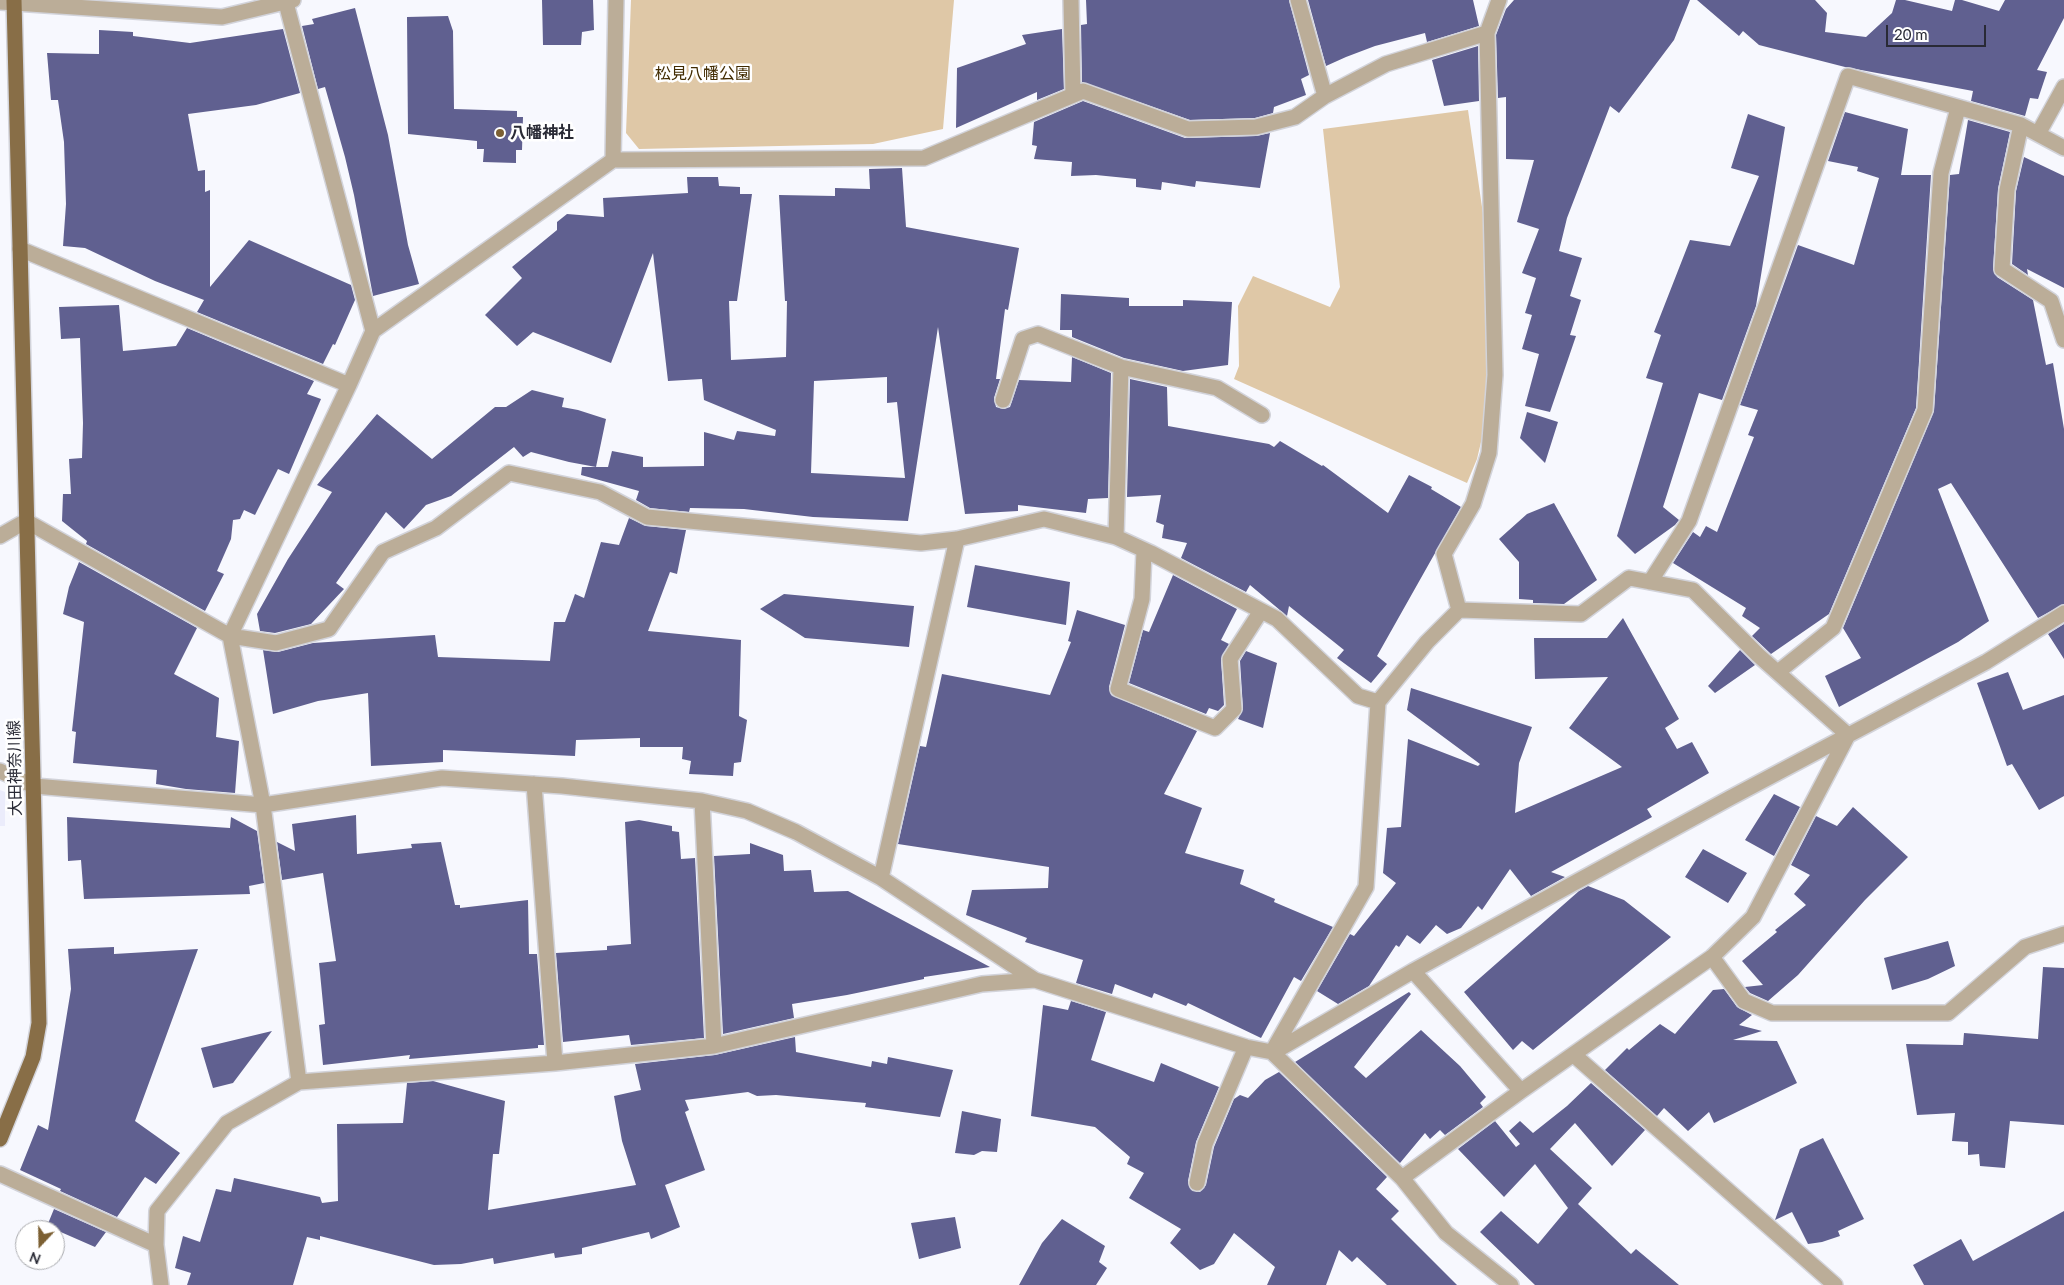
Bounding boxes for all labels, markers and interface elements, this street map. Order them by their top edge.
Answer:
scale bar [1889,15,1989,47]
text: 20 m [1894,25,1928,43]
park label: 松見八幡公園 [655,64,751,84]
place label: 八幡神社 [510,123,574,143]
marker: 八幡神社 [494,127,506,139]
street label: 大田神奈川線 [5,720,25,816]
north arrow [15,1220,65,1270]
text: N [27,1249,43,1268]

